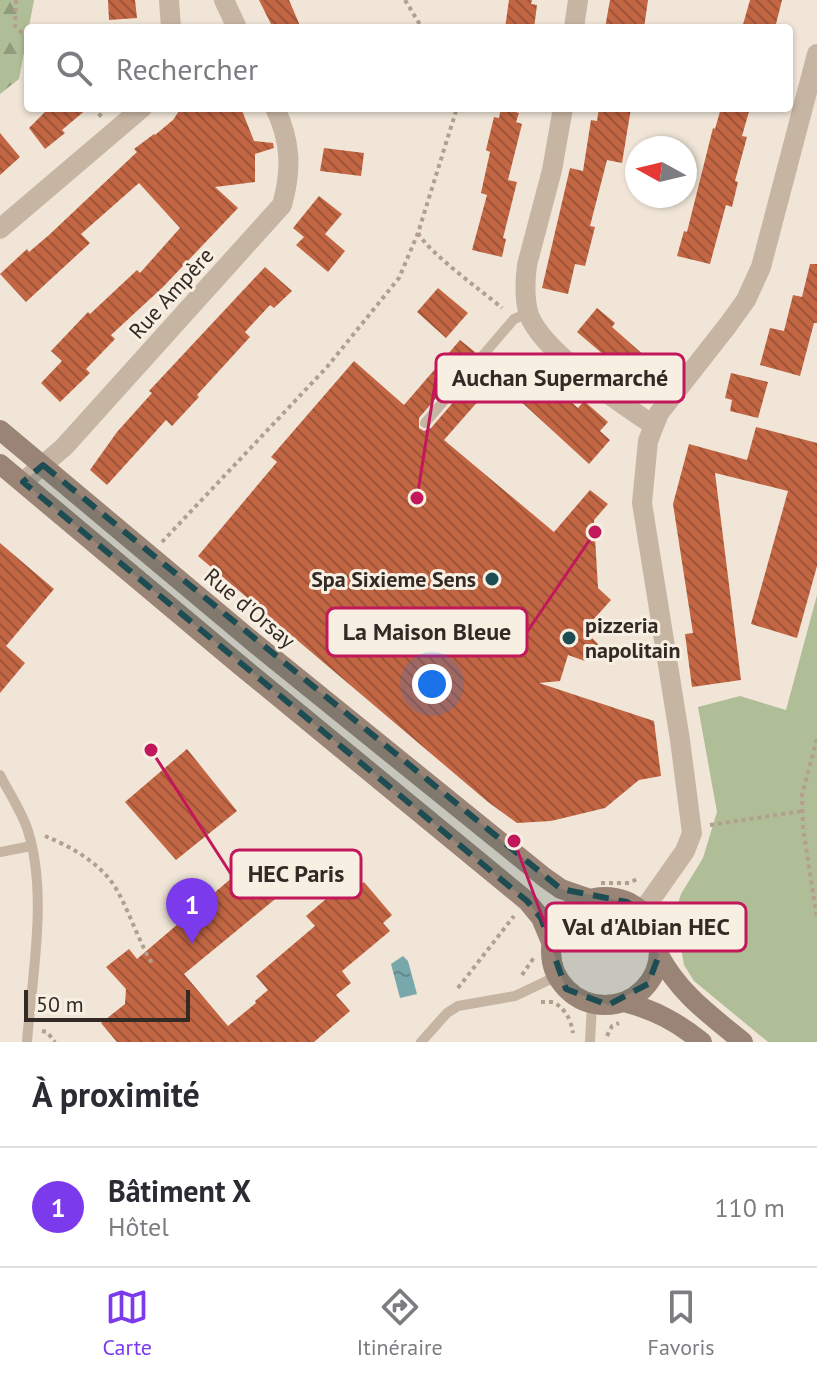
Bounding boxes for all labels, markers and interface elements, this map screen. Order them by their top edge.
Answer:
search box [24,24,793,112]
icon: search [52,46,96,90]
text: Rechercher [116,49,258,88]
north arrow [625,136,697,208]
street label: Rue Ampère [123,241,219,345]
callout: Auchan Supermarché [436,354,684,402]
text: Auchan Supermarché [452,362,668,393]
street label: Rue d'Orsay [199,562,302,655]
place label: Spa Sixieme Sens [311,565,476,593]
marker: Spa Sixieme Sens [483,570,501,588]
callout: La Maison Bleue [327,608,527,656]
place label: pizzeria napolitain [585,611,680,664]
text: La Maison Bleue [343,616,511,647]
marker: pizzeria napolitain [560,629,578,647]
your location [412,664,452,704]
callout: HEC Paris [231,850,361,898]
text: HEC Paris [248,858,344,889]
pin: 1 [166,878,218,944]
callout: Val d'Albian HEC [546,903,746,951]
text: Val d'Albian HEC [561,911,730,942]
scale bar [24,986,190,1022]
text: 50 m [36,990,84,1018]
text: À proximité [32,1072,200,1116]
text: Bâtiment X [108,1171,251,1210]
text: 1 [51,1191,65,1224]
text: 110 m [714,1191,785,1224]
text: Hôtel [108,1210,169,1243]
tab: Carte [102,1285,152,1361]
tab: Itinéraire [357,1285,443,1361]
tab: Favoris [648,1285,715,1361]

